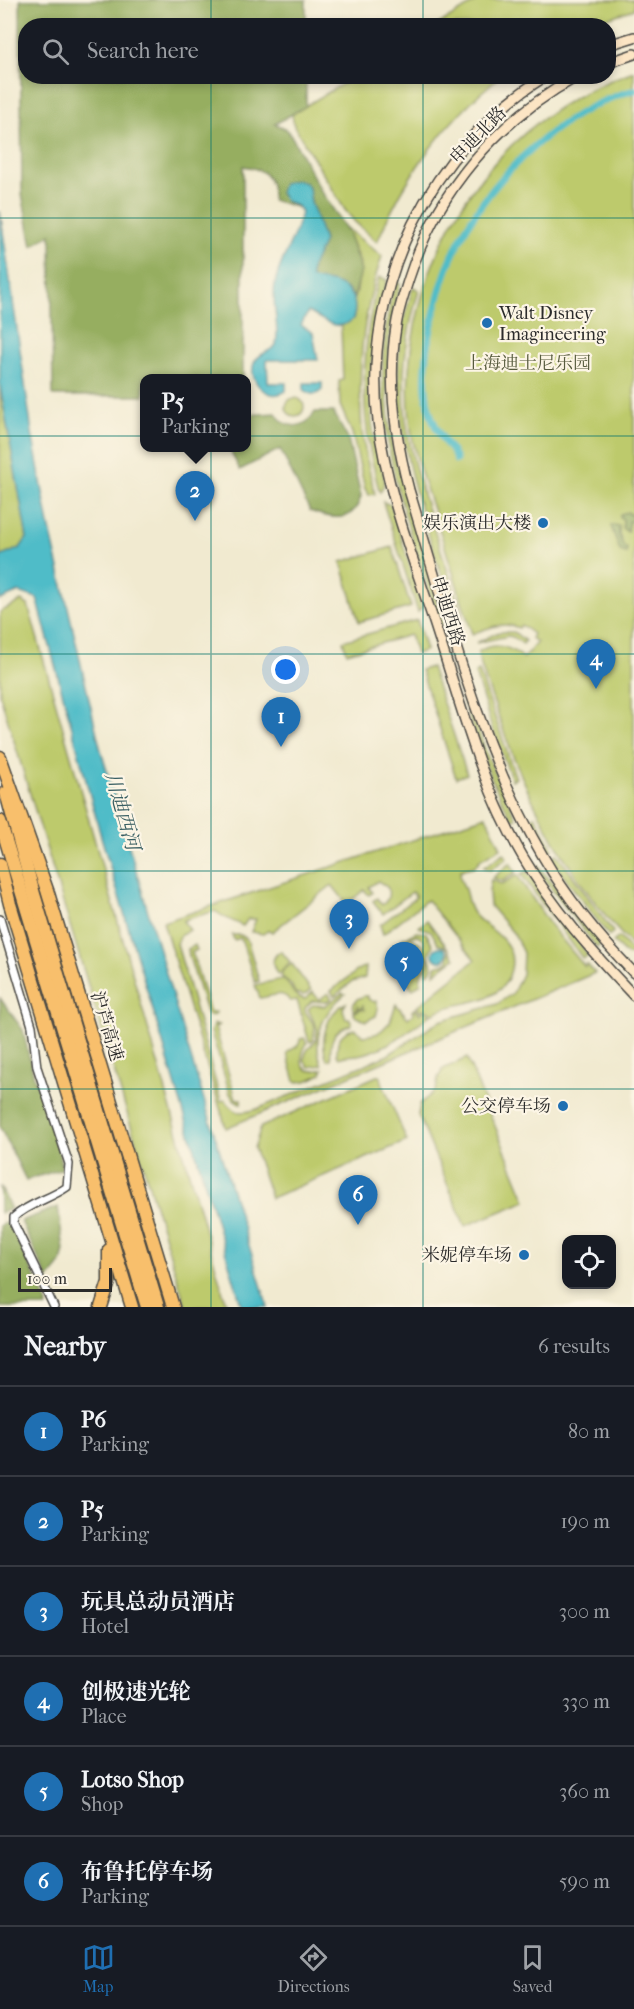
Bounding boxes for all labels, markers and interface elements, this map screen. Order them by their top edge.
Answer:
search box [18,18,616,84]
icon: search [39,35,72,68]
text: Search here [87,38,199,64]
street label: 申迪北路 [446,102,511,169]
place label: Walt Disney Imagineering [498,303,606,345]
marker: Walt Disney Imagineering [480,316,494,330]
park label: 上海迪士尼乐园 [465,353,591,374]
popup [140,374,251,452]
text: P5 [162,389,184,415]
text: Parking [162,415,229,438]
pin: 2 [176,472,214,521]
place label: 娱乐演出大楼 [423,513,531,534]
marker: 娱乐演出大楼 [536,516,550,530]
street label: 申迪西路 [426,574,469,649]
pin: 4 [576,640,616,689]
your location [271,655,300,684]
pin: 1 [262,698,300,747]
water label: 川迪西河 [100,770,145,856]
pin: 3 [330,900,368,949]
pin: 5 [384,942,424,992]
street label: 沪芦高速 [86,989,127,1064]
place label: 公交停车场 [461,1096,551,1117]
marker: 公交停车场 [556,1099,570,1113]
pin: 6 [338,1176,378,1225]
map controls [562,1235,616,1289]
button: locate [562,1235,616,1289]
place label: 米妮停车场 [422,1245,512,1266]
marker: 米妮停车场 [517,1248,531,1262]
scale bar [18,1265,112,1292]
text: 100 m [27,1269,67,1288]
text: Nearby [24,1331,106,1362]
text: 6 results [538,1335,610,1358]
text: P6 [81,1407,106,1433]
text: 1 [40,1420,47,1443]
text: 80 m [568,1420,610,1443]
text: Parking [81,1433,149,1456]
text: P5 [81,1497,104,1523]
text: 2 [38,1510,49,1533]
text: 190 m [560,1510,610,1533]
text: Parking [81,1523,149,1546]
text: 玩具总动员酒店 [81,1589,235,1615]
text: 3 [39,1600,48,1623]
text: 300 m [559,1600,610,1623]
text: Hotel [81,1615,129,1638]
text: 创极速光轮 [81,1679,191,1705]
text: 4 [38,1690,49,1713]
text: 330 m [562,1690,610,1713]
text: Place [81,1705,127,1728]
text: Lotso Shop [81,1767,184,1793]
text: 5 [39,1780,48,1803]
text: 360 m [559,1780,610,1803]
text: Shop [81,1793,123,1816]
text: 布鲁托停车场 [81,1859,213,1885]
text: 6 [38,1870,49,1893]
text: 590 m [559,1870,610,1893]
text: Parking [81,1885,149,1908]
tab: Map [82,1941,115,1996]
tab: Directions [278,1941,350,1996]
tab: Saved [513,1941,552,1996]

